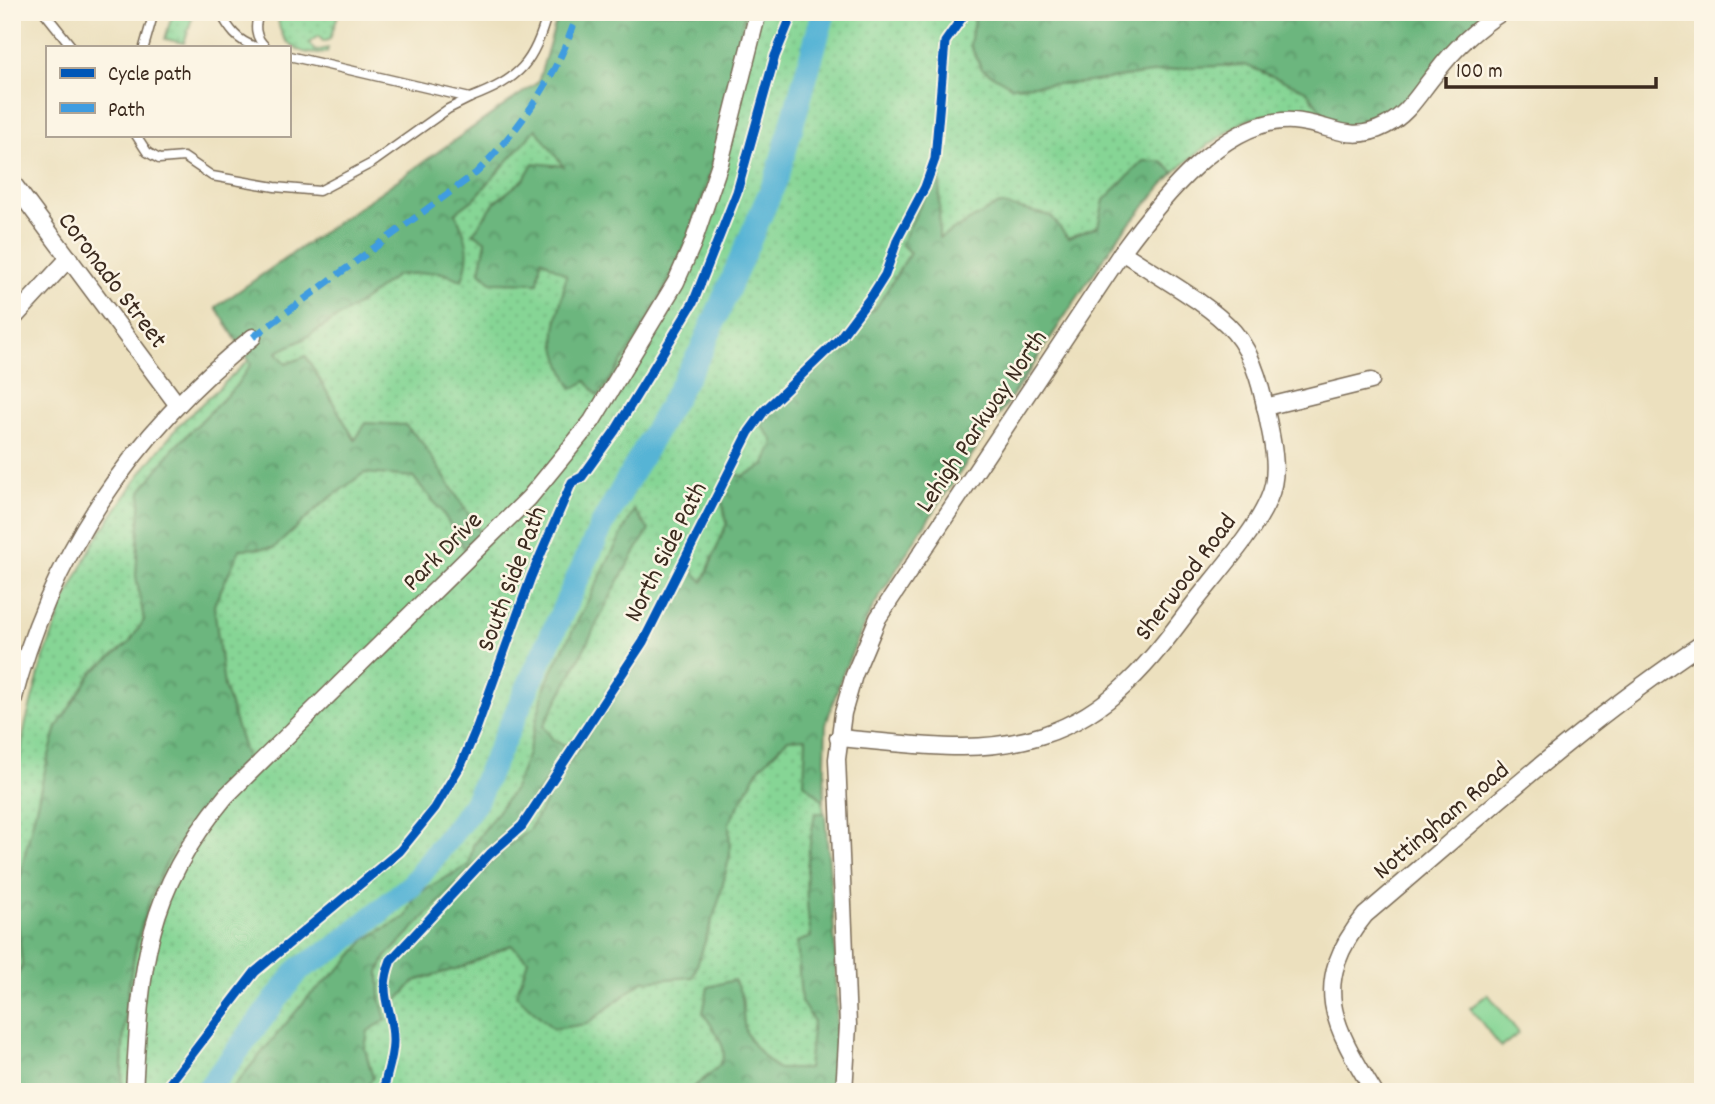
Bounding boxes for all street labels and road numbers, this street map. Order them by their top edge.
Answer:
street label: Coronado Street [47,205,175,358]
street label: Lehigh Parkway North [908,323,1058,521]
street label: North Side Path [616,476,718,629]
street label: South Side Path [469,501,558,657]
street label: Park Drive [395,504,492,601]
street label: Sherwood Road [1127,507,1247,650]
street label: Nottingham Road [1366,753,1519,890]

